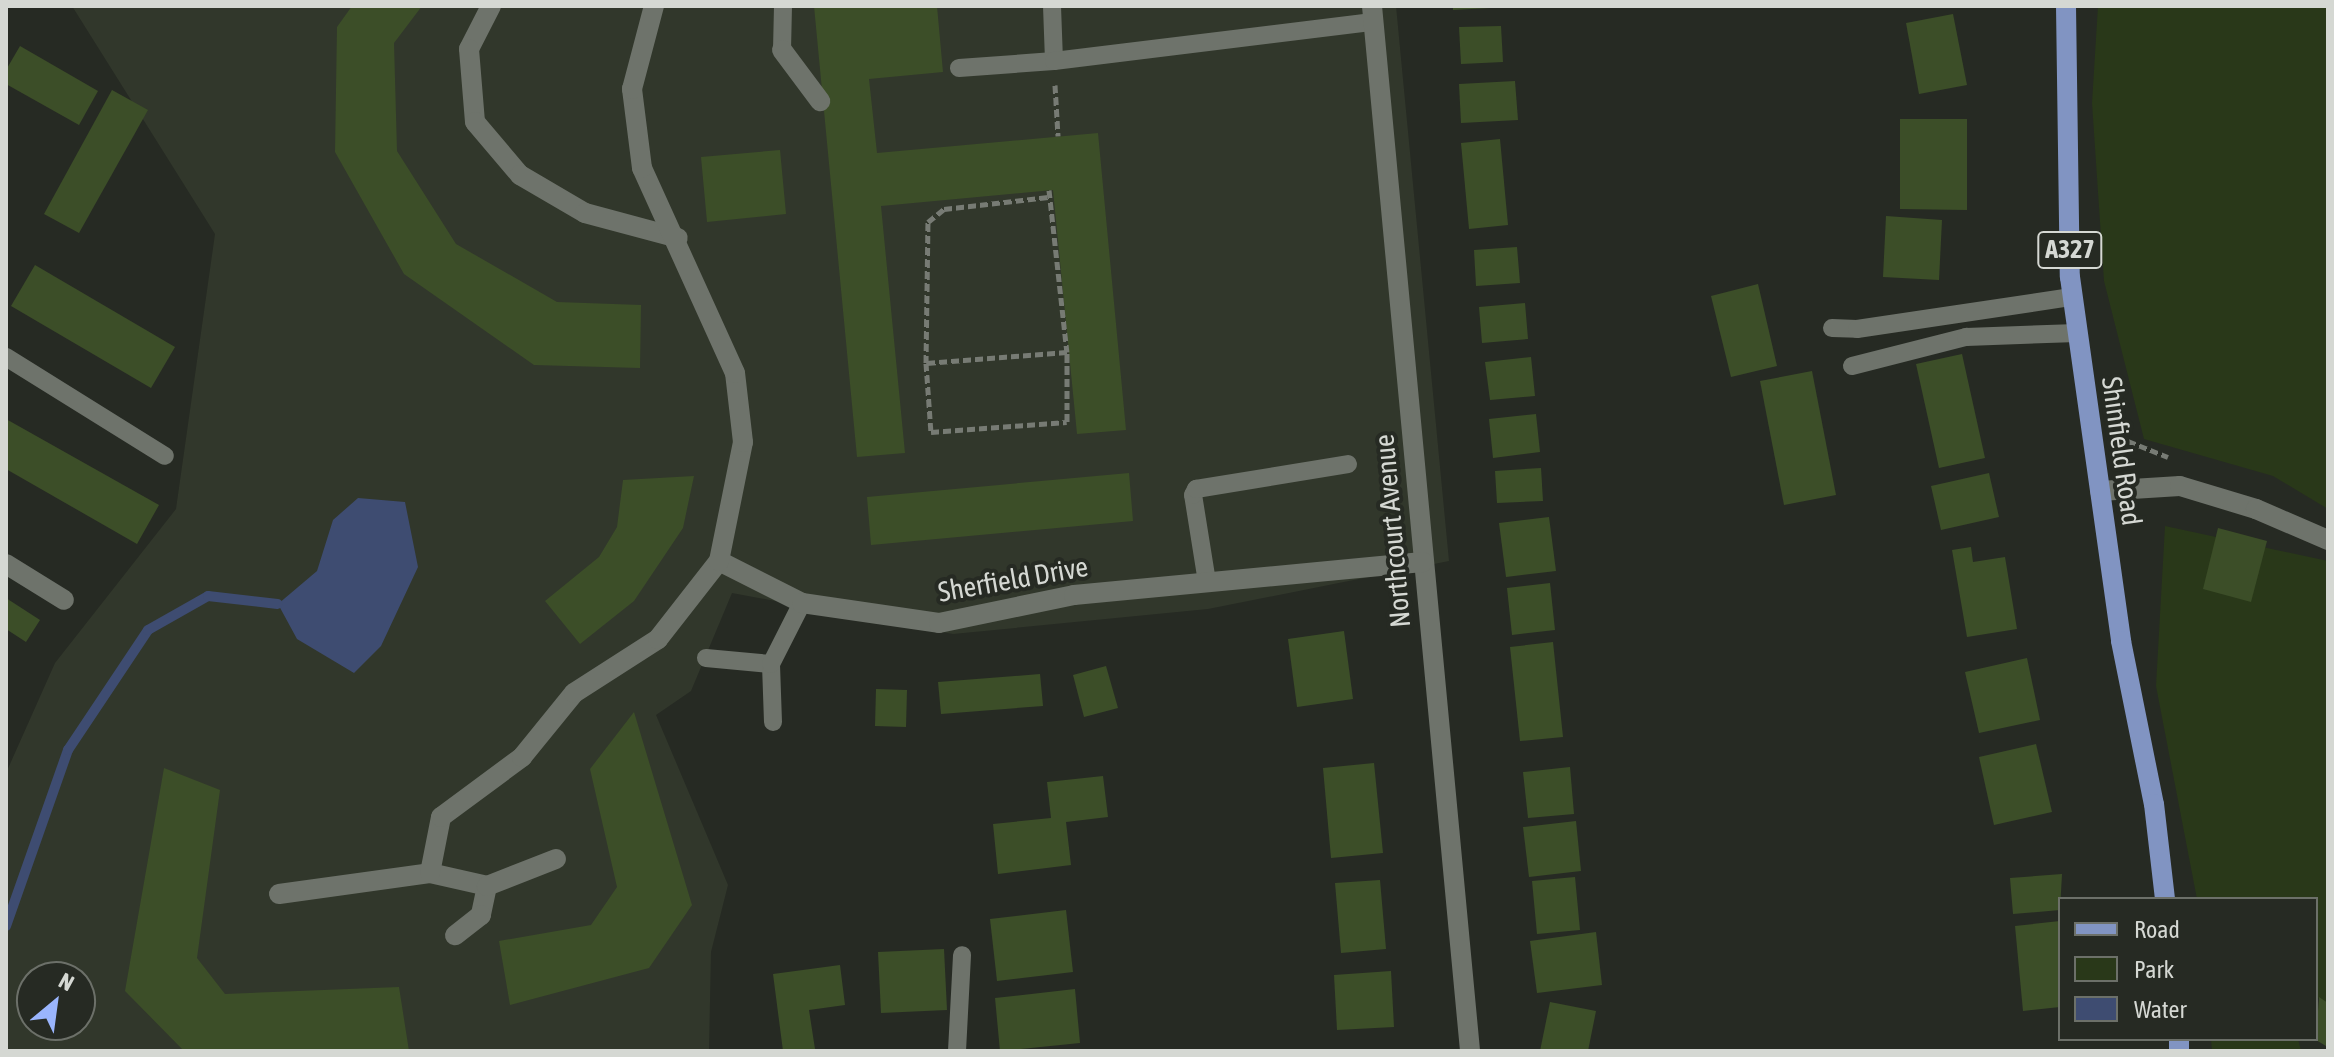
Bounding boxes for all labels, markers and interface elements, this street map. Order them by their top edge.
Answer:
road number: A327 [2036,228,2104,272]
street label: Shinfield Road [2095,374,2149,528]
street label: Northcourt Avenue [1367,433,1417,629]
street label: Sherfield Drive [935,549,1091,609]
legend [2058,897,2318,1041]
text: Road [2134,916,2180,943]
text: Park [2134,956,2174,983]
north arrow [16,961,96,1041]
text: N [55,967,79,996]
text: Water [2134,996,2187,1023]

